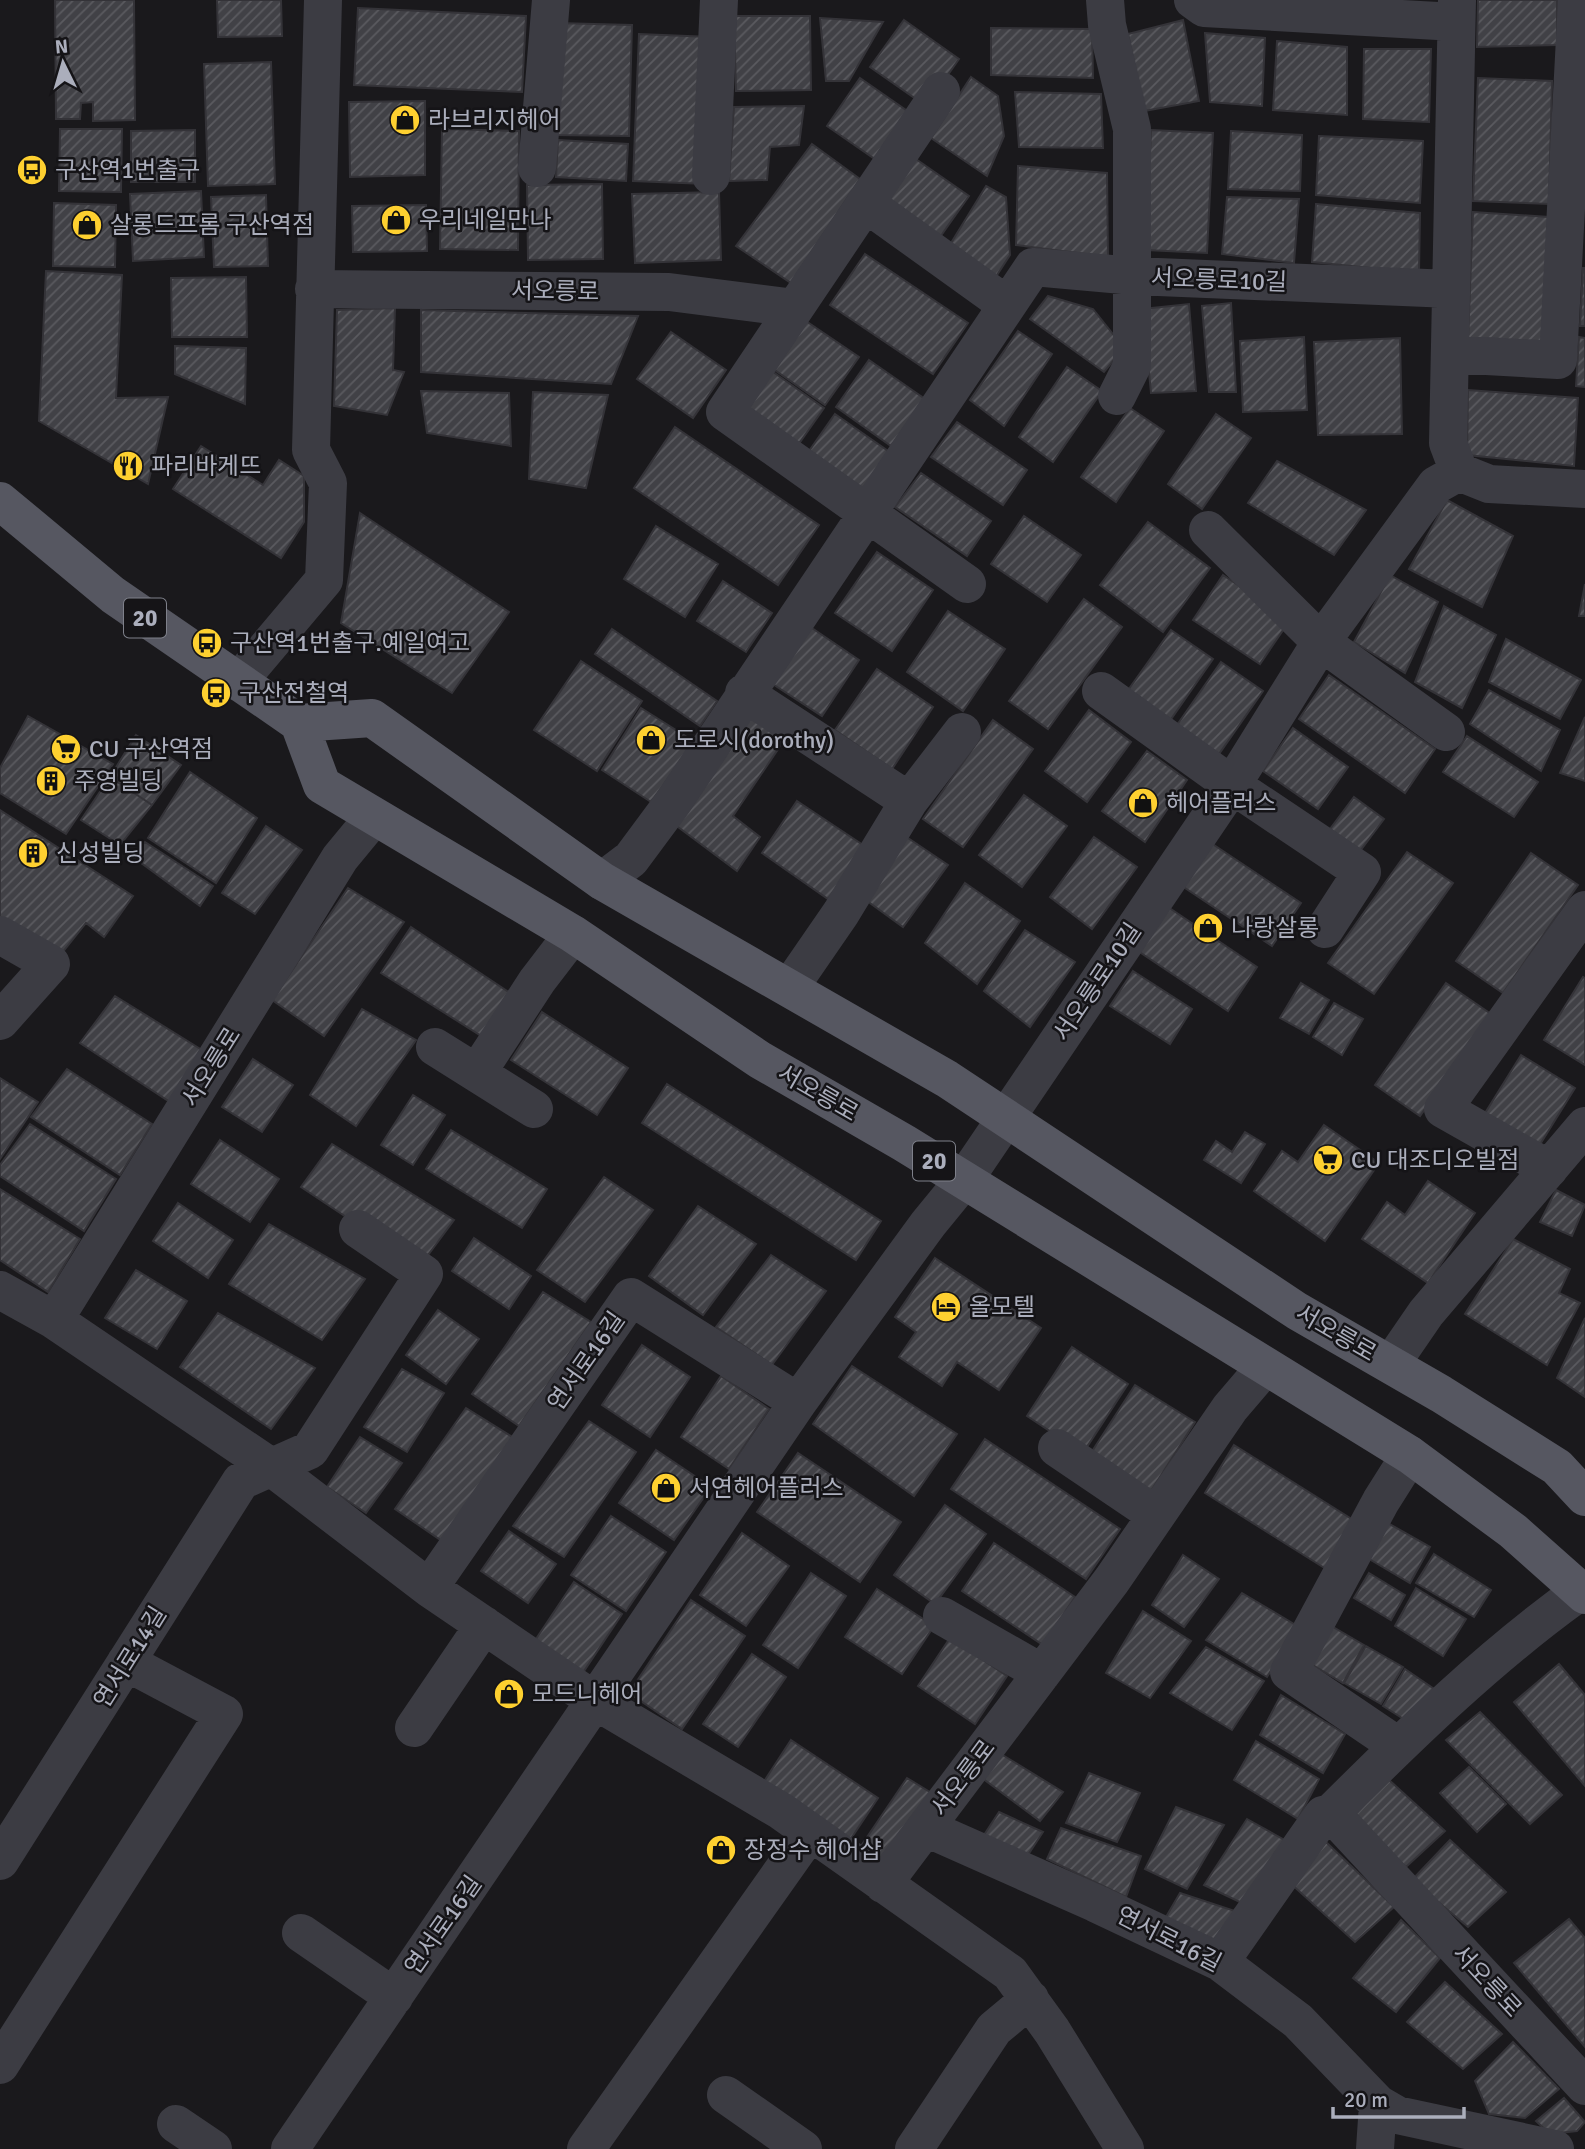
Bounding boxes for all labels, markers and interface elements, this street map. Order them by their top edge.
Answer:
north arrow [28,28,98,98]
text: N [54,35,69,60]
shop icon: 라브리지헤어 [388,103,422,137]
place label: 라브리지헤어 [428,105,560,135]
bus stop icon: 구산역1번출구 [15,153,49,187]
place label: 구산역1번출구 [55,155,200,185]
shop icon: 우리네일만나 [379,203,413,237]
place label: 우리네일만나 [419,205,551,235]
shop icon: 살롱드프롬 구산역점 [70,208,104,242]
place label: 살롱드프롬 구산역점 [110,210,314,240]
street label: 서오릉로10길 [1150,263,1288,297]
street label: 서오릉로 [511,275,599,307]
restaurant icon: 파리바게뜨 [111,449,145,483]
place label: 파리바게뜨 [151,451,261,481]
road number: 20 [124,598,166,638]
bus stop icon: 구산역1번출구.예일여고 [190,626,224,660]
place label: 구산역1번출구.예일여고 [230,628,470,658]
bus stop icon: 구산전철역 [199,676,233,710]
place label: 구산전철역 [239,678,349,708]
shop icon: 도로시(dorothy) [634,723,668,757]
place label: 도로시(dorothy) [674,725,834,755]
supermarket icon: CU 구산역점 [49,732,83,766]
place label: CU 구산역점 [89,734,213,764]
building icon: 주영빌딩 [34,764,68,798]
place label: 주영빌딩 [74,766,162,796]
shop icon: 헤어플러스 [1126,786,1160,820]
place label: 헤어플러스 [1166,788,1276,818]
building icon: 신성빌딩 [16,836,50,870]
place label: 신성빌딩 [56,838,144,868]
shop icon: 나랑살롱 [1191,911,1225,945]
place label: 나랑살롱 [1231,913,1319,943]
street label: 서오릉로10길 [1046,917,1148,1047]
street label: 서오릉로 [175,1022,247,1112]
street label: 서오릉로 [772,1058,864,1128]
road number: 20 [913,1142,955,1180]
supermarket icon: CU 대조디오빌점 [1311,1143,1345,1177]
place label: CU 대조디오빌점 [1351,1145,1519,1175]
hotel icon: 올모텔 [929,1290,963,1324]
place label: 올모텔 [969,1292,1035,1322]
street label: 서오릉로 [1290,1298,1382,1368]
street label: 연서로16길 [541,1306,631,1416]
shop icon: 서연헤어플러스 [649,1471,683,1505]
place label: 서연헤어플러스 [689,1473,844,1503]
street label: 연서로14길 [87,1601,173,1713]
shop icon: 모드니헤어 [492,1677,526,1711]
place label: 모드니헤어 [532,1679,642,1709]
street label: 서오릉로 [924,1734,1002,1822]
shop icon: 장정수 헤어샵 [704,1833,738,1867]
place label: 장정수 헤어샵 [744,1835,882,1865]
street label: 연서로16길 [398,1870,488,1980]
street label: 연서로16길 [1111,1900,1227,1978]
street label: 서오릉로 [1446,1938,1528,2024]
scale bar [1333,2076,1464,2120]
text: 20 m [1344,2087,1388,2113]

